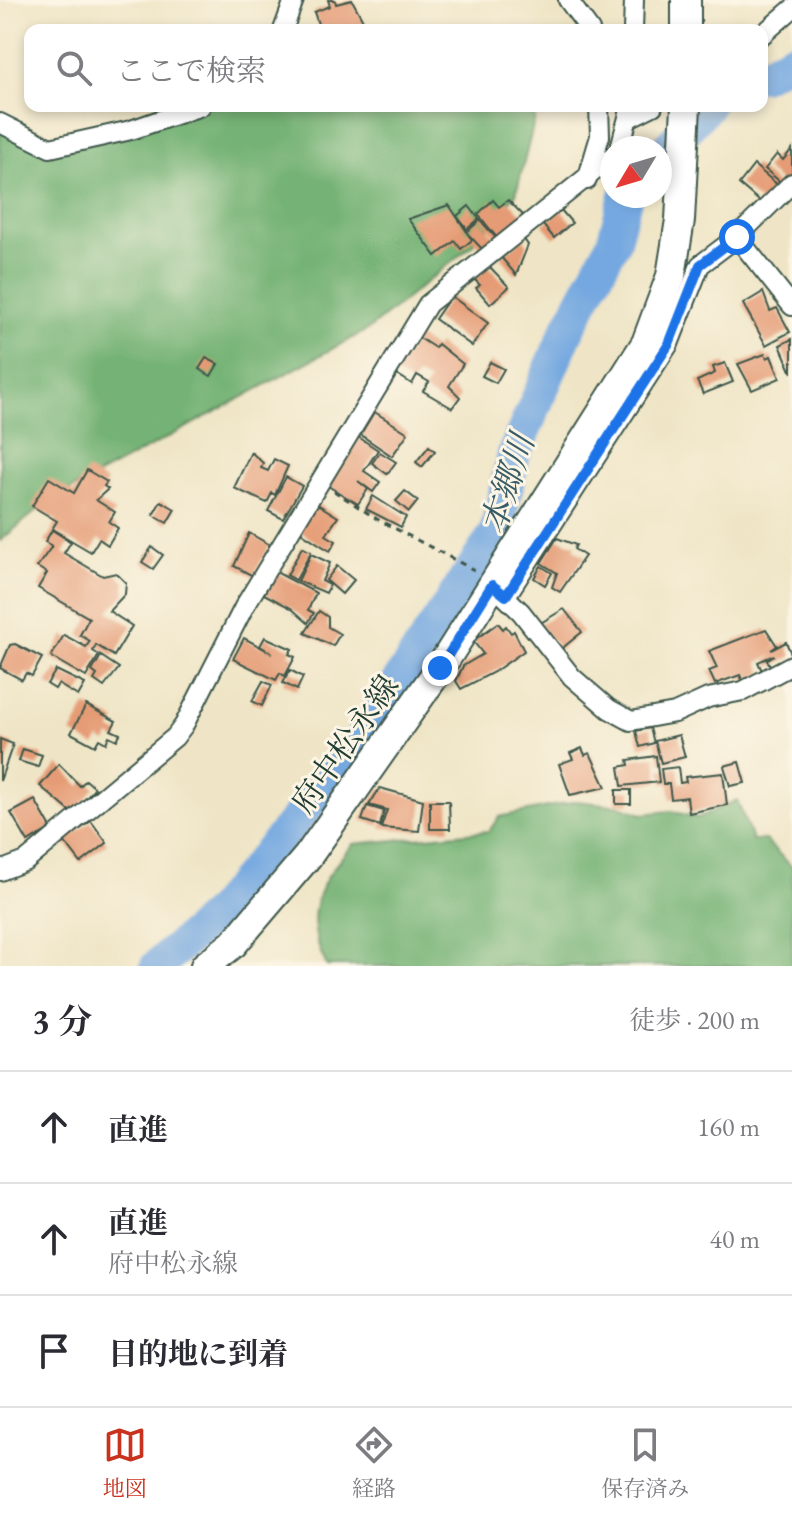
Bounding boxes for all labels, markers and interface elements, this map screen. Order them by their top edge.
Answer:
search box [24,24,768,112]
icon: search [52,46,96,90]
text: ここで検索 [116,51,266,90]
north arrow [600,136,672,208]
route start [719,219,755,255]
water label: 本郷川 [470,425,545,539]
route end [422,650,458,686]
street label: 府中松永線 [282,666,408,822]
text: 3 分 [32,999,92,1043]
text: 徒歩 · 200 m [630,1003,760,1037]
icon: ahead [32,1105,76,1149]
text: 直進 [108,1110,168,1149]
text: 160 m [697,1110,760,1144]
text: 直進 [108,1203,168,1242]
icon: ahead [32,1217,76,1261]
text: 40 m [710,1222,760,1256]
text: 府中松永線 [108,1246,238,1280]
icon: arrive [32,1329,76,1373]
text: 目的地に到着 [108,1334,288,1373]
tab: 地図 [103,1423,147,1503]
tab: 経路 [352,1423,396,1503]
tab: 保存済み [601,1423,689,1503]

